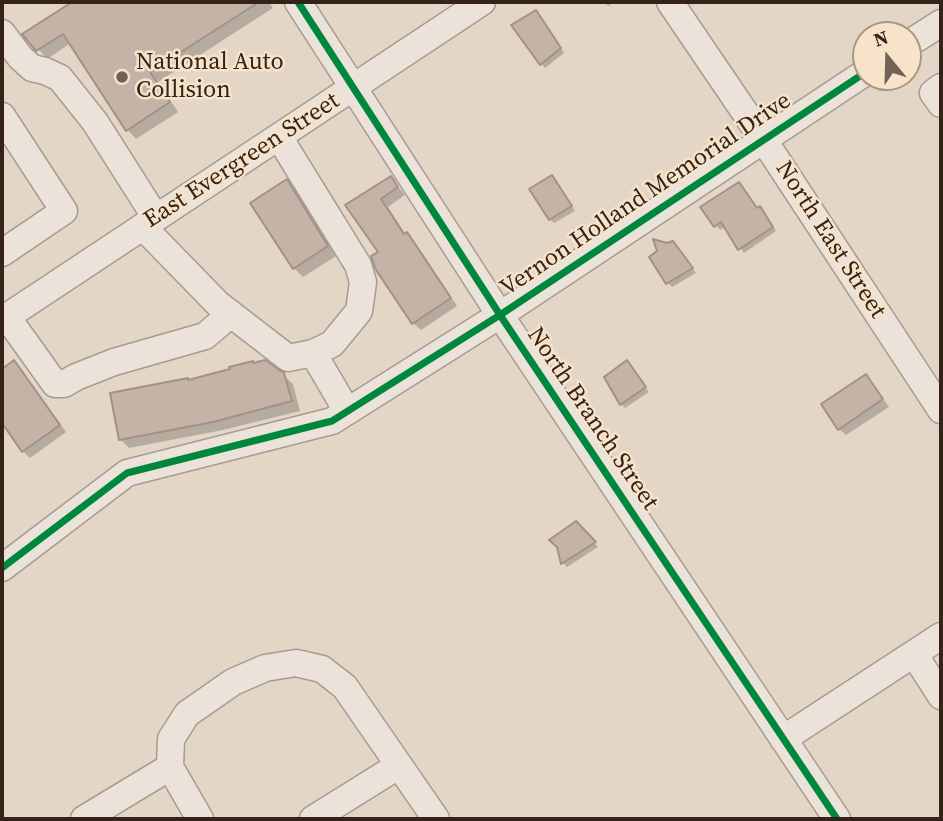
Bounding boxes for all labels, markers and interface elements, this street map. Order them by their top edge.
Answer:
north arrow [852,21,922,91]
text: N [870,23,892,53]
place label: National Auto Collision [136,49,284,105]
marker: National Auto Collision [114,69,130,85]
street label: East Evergreen Street [139,87,345,235]
street label: Vernon Holland Memorial Drive [495,87,797,303]
street label: North East Street [769,156,891,324]
street label: North Branch Street [520,322,664,516]

